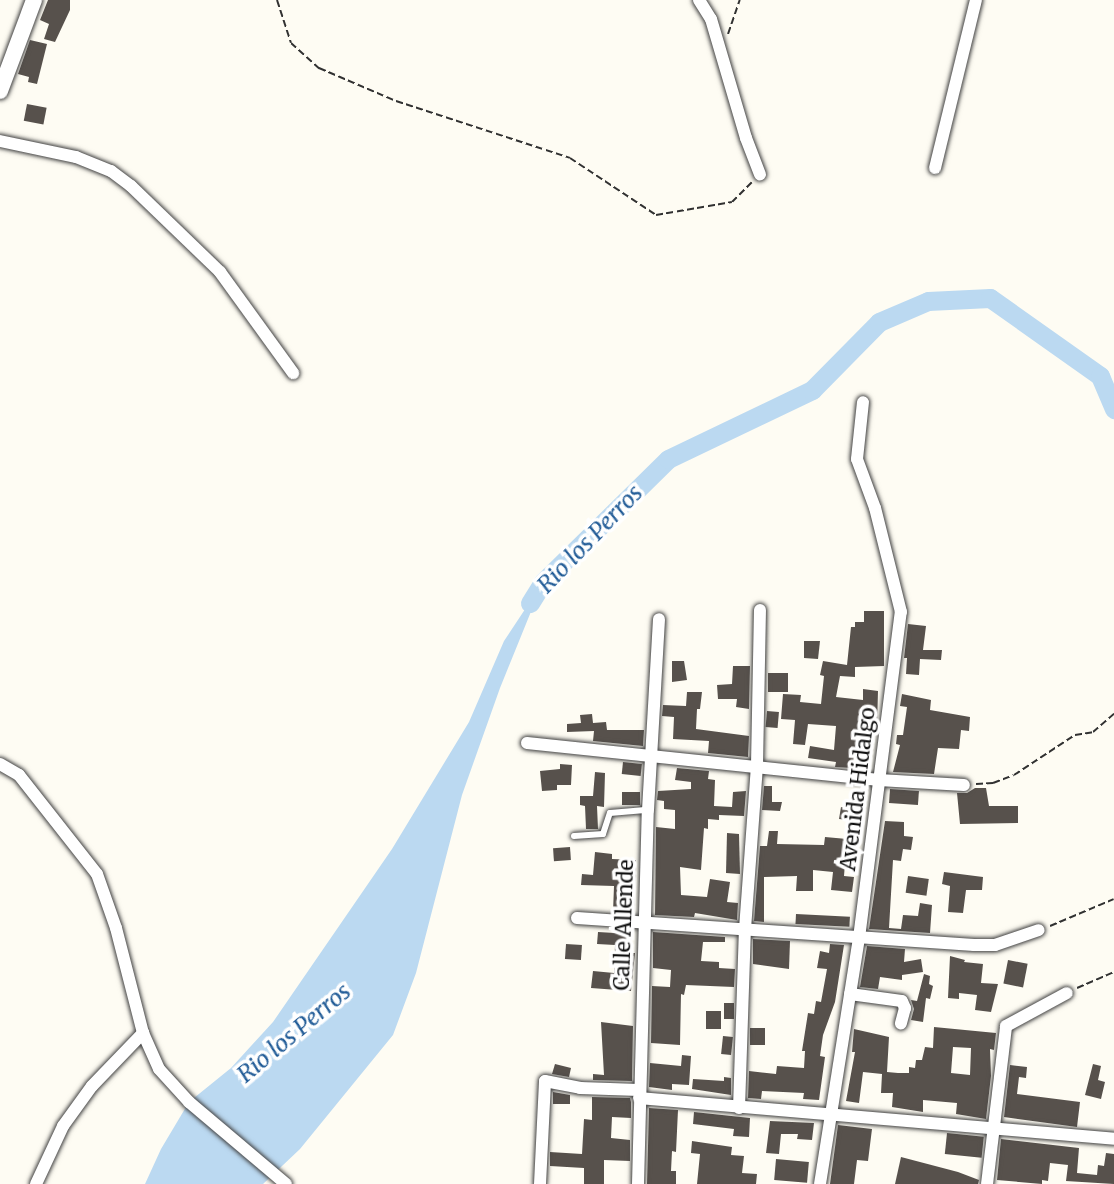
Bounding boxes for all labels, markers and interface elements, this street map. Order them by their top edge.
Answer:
water label: Rio los Perros [532,479,648,599]
street label: Avenida Hidalgo [835,706,881,872]
street label: Calle Allende [609,859,639,991]
water label: Rio los Perros [232,978,356,1088]

